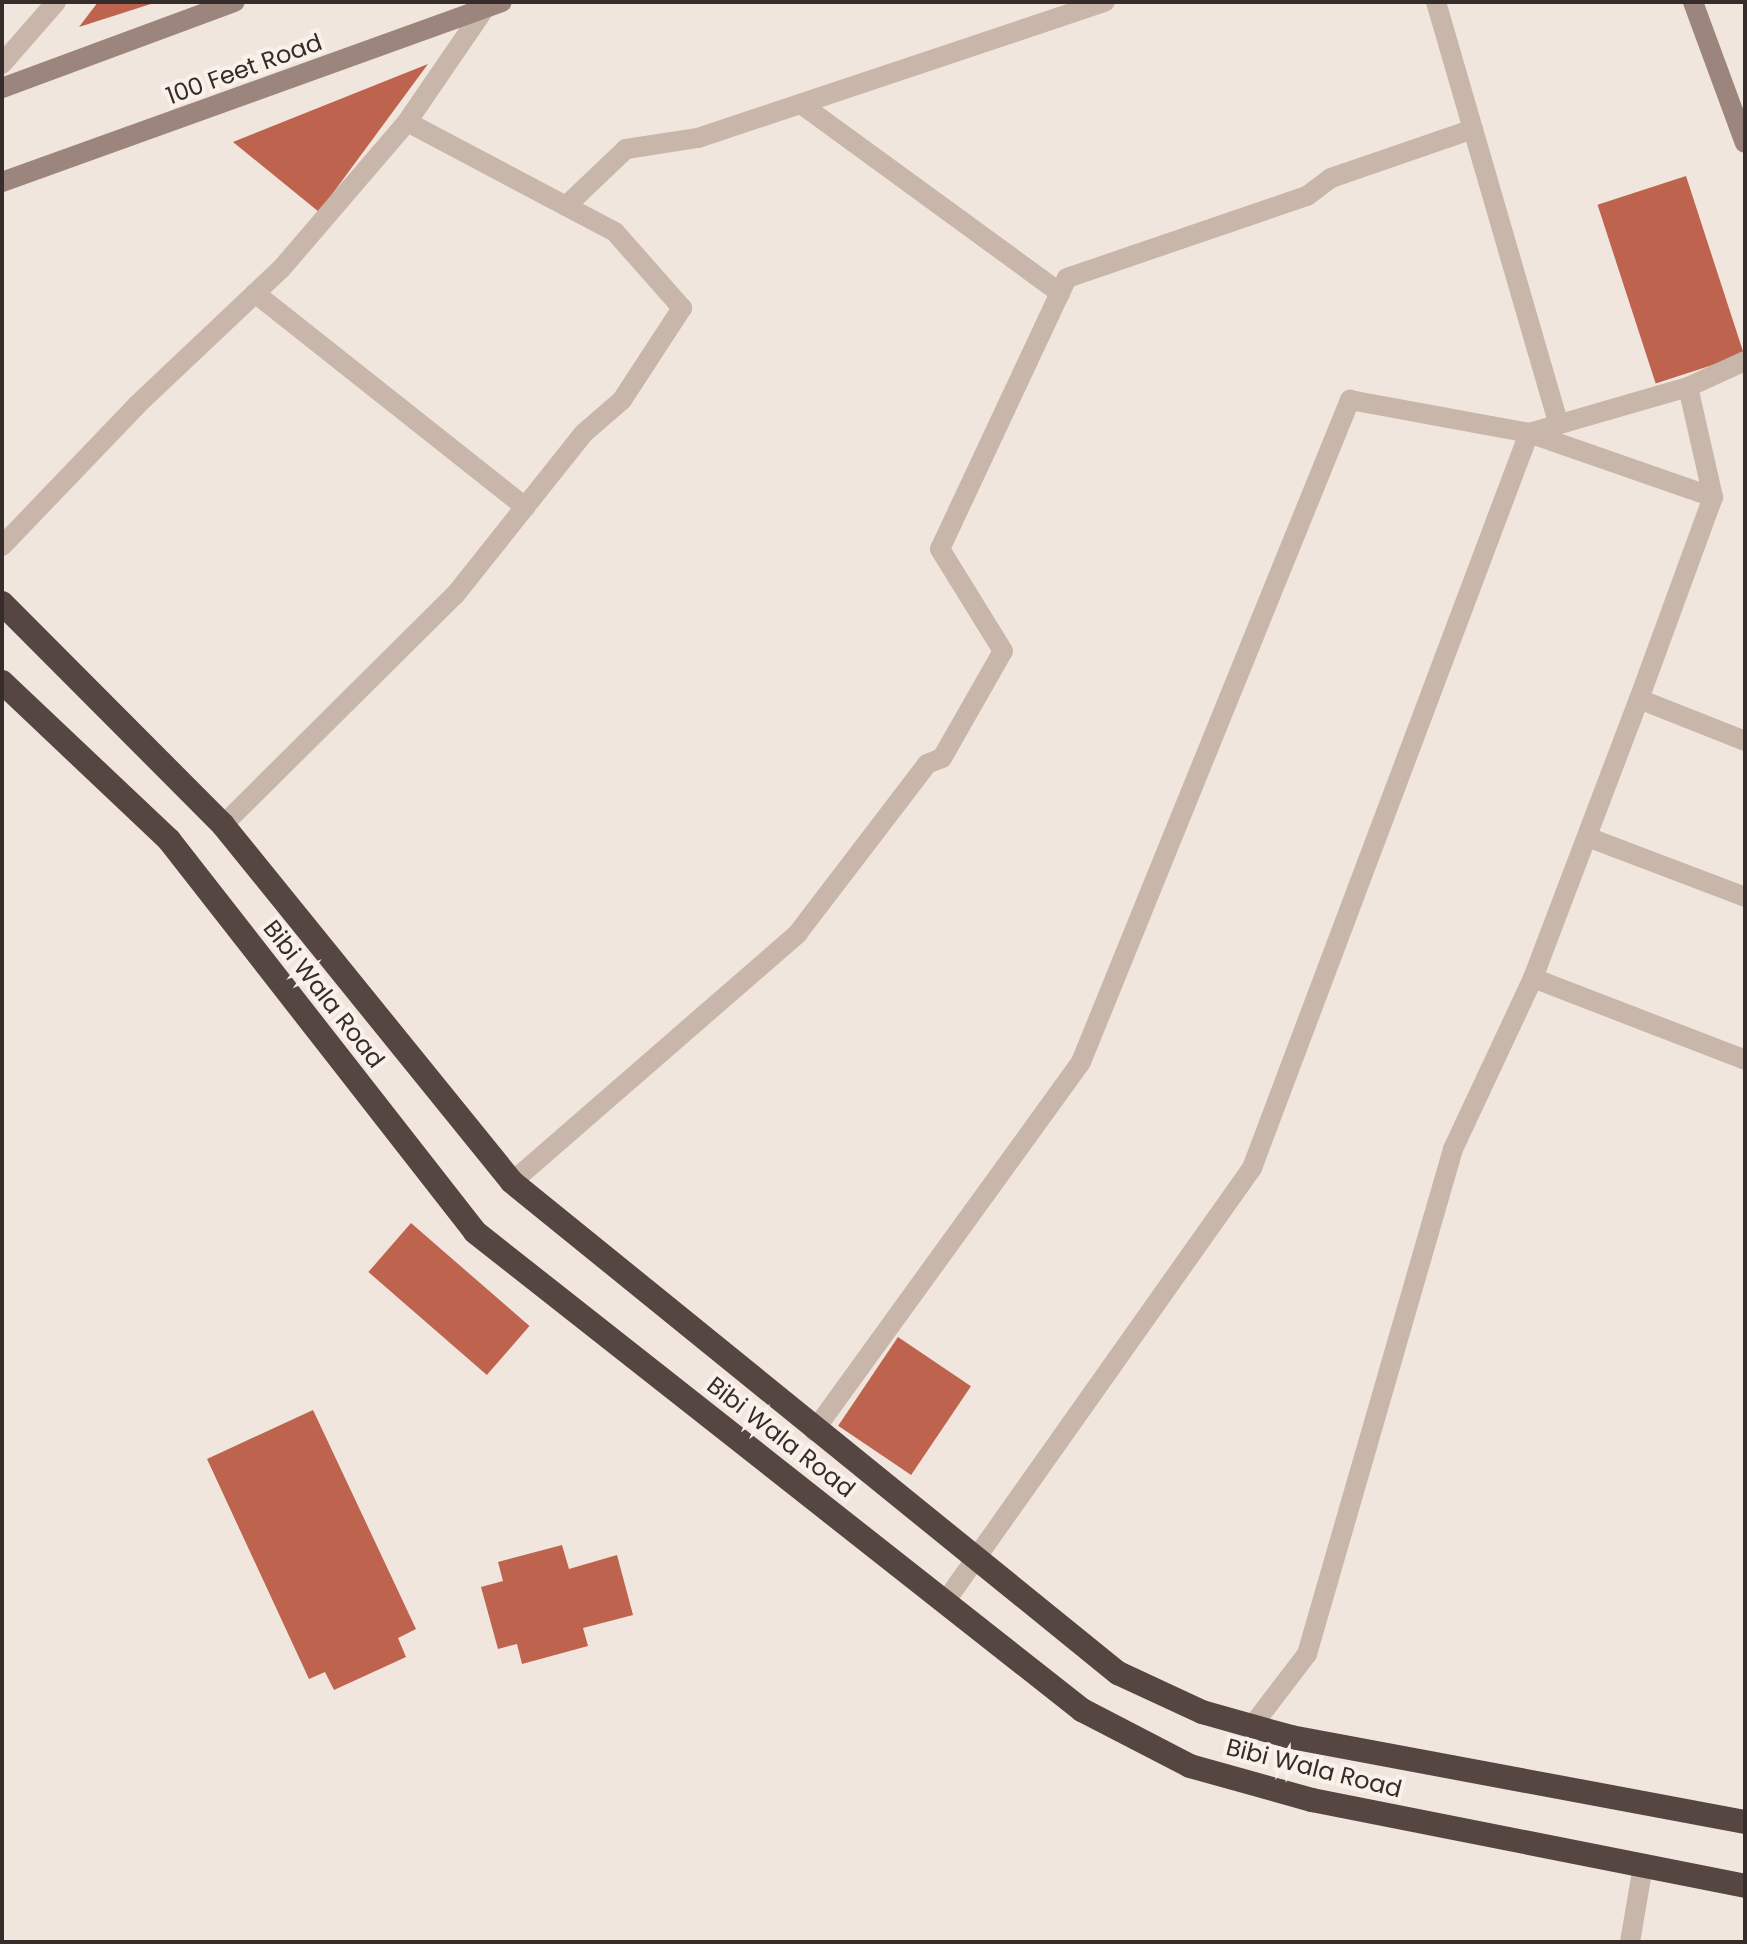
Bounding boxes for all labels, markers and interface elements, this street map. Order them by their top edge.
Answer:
street label: 100 Feet Road [162,27,326,111]
street label: Bibi Wala Road [257,914,391,1074]
street label: Bibi Wala Road [701,1370,861,1504]
street label: Bibi Wala Road [1223,1732,1405,1804]

